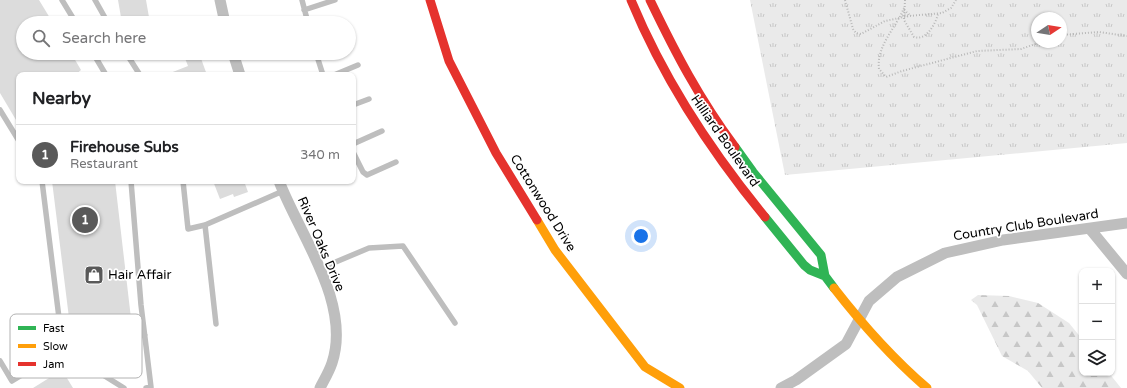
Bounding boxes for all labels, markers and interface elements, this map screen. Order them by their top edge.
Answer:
north arrow [1031,12,1067,48]
search box [16,16,356,60]
icon: search [30,27,52,49]
text: Search here [62,29,146,47]
text: Nearby [32,88,91,109]
street label: Hilliard Boulevard [687,92,763,190]
text: Firehouse Subs [70,138,179,156]
text: 1 [41,147,49,163]
text: 340 m [300,147,340,163]
street label: Cottonwood Drive [507,151,579,255]
text: Restaurant [70,156,138,172]
street label: River Oaks Drive [294,194,348,294]
pin: 1 [72,205,98,235]
street label: Country Club Boulevard [952,206,1100,244]
your location [631,226,651,246]
shop icon: Hair Affair [83,264,105,286]
place label: Hair Affair [108,267,172,283]
map controls [1079,268,1115,376]
button: + [1079,268,1115,304]
button: − [1079,304,1115,340]
legend [10,314,142,378]
text: Fast [43,322,64,335]
text: Slow [43,340,68,353]
button: layers [1079,340,1115,376]
text: Jam [43,358,64,371]

